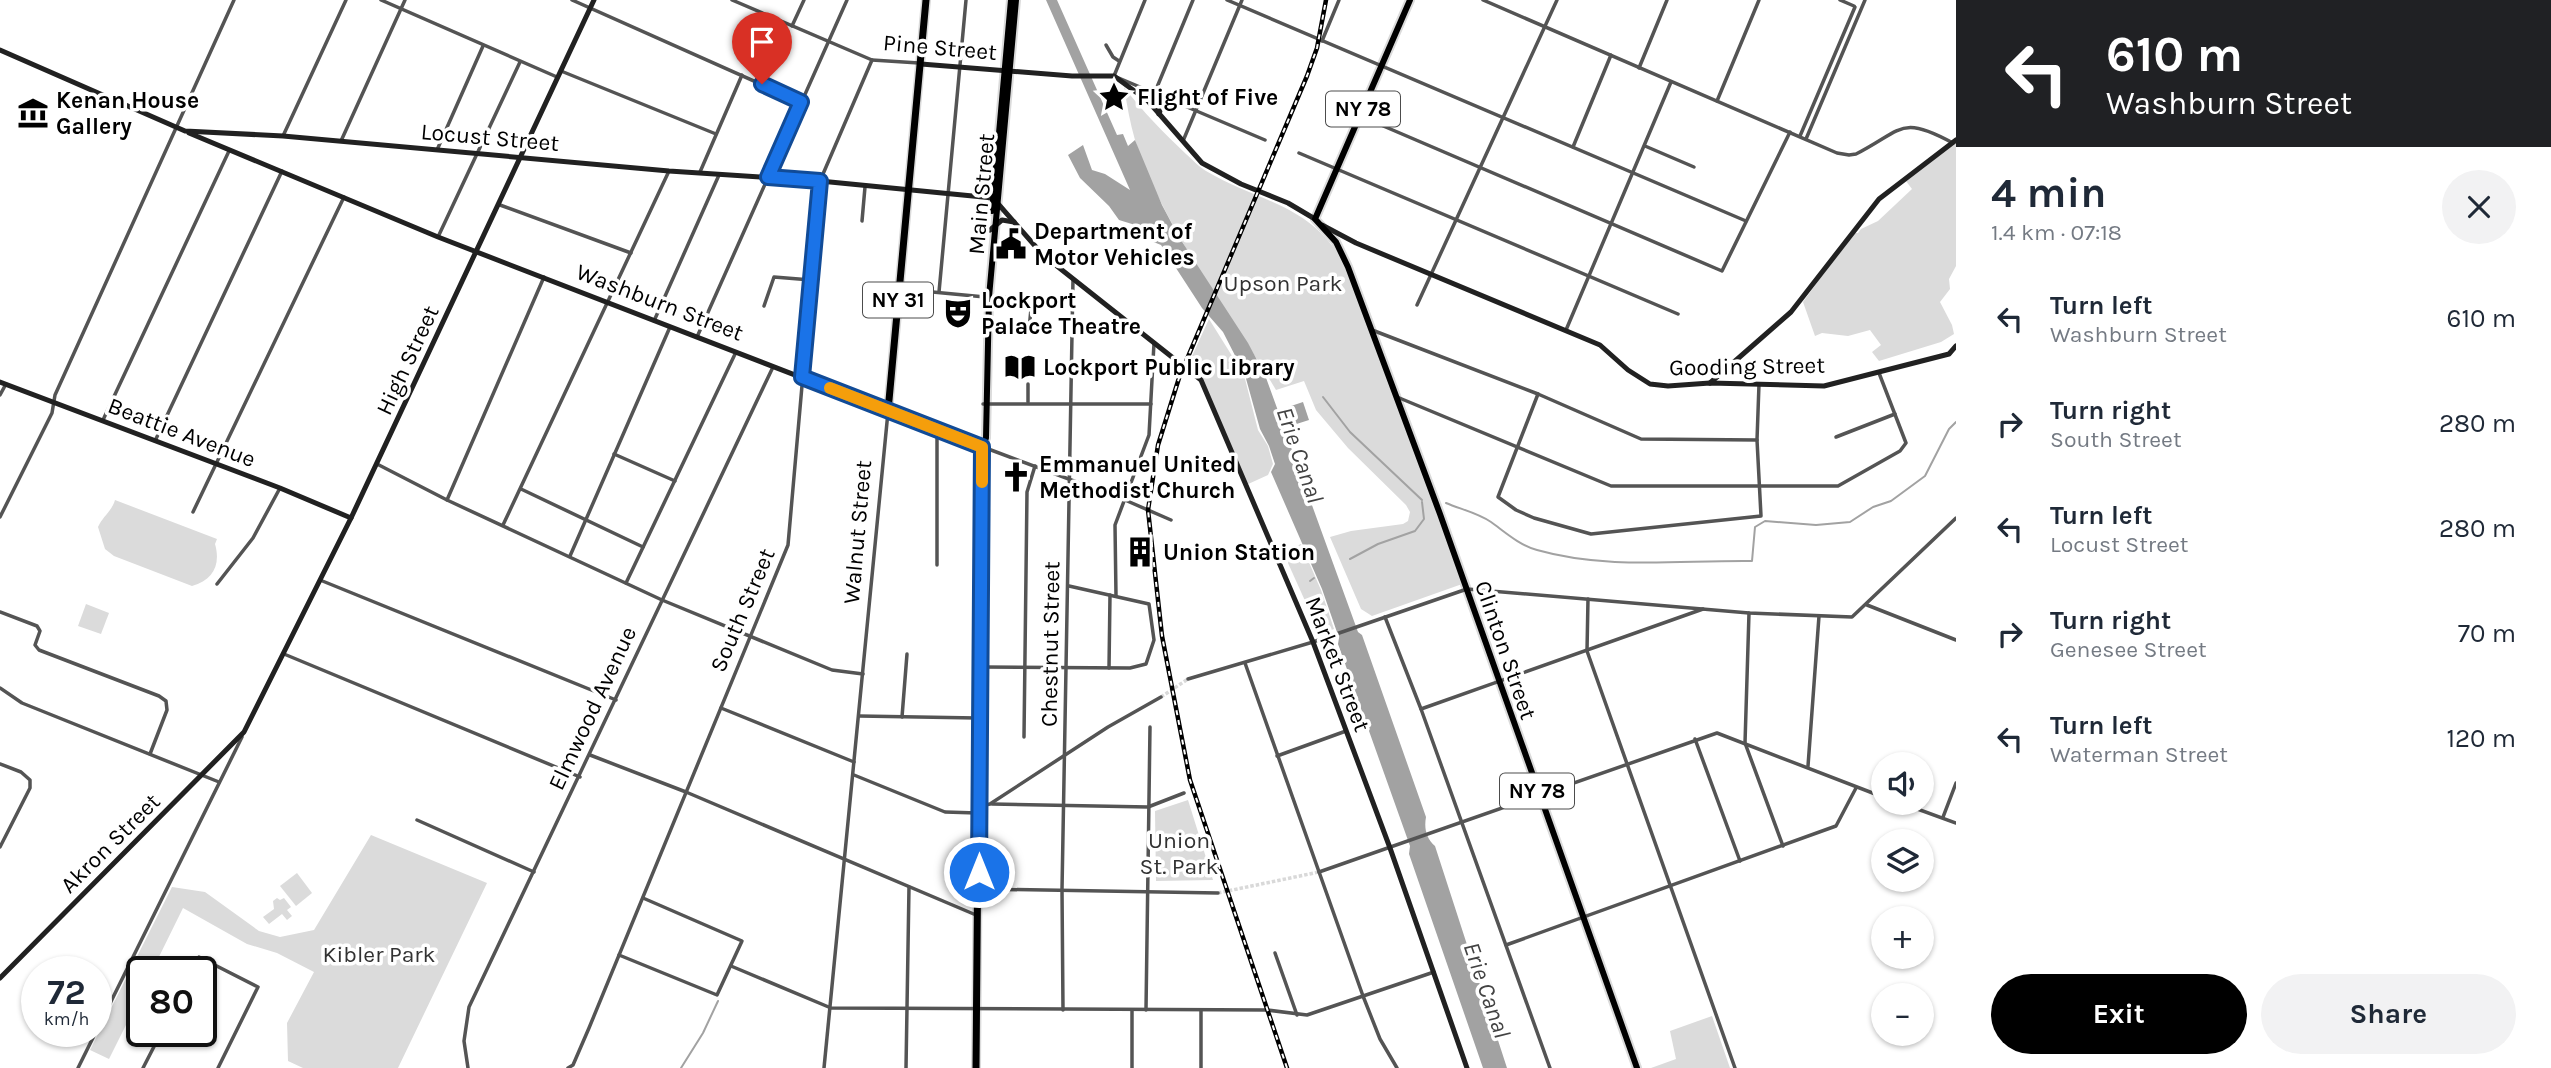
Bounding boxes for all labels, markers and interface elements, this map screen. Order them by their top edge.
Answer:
pin [732,12.0,792,84]
icon: arrive [743,23,781,61]
text: 610 m [2106,26,2243,83]
icon: left [1991,28,2082,119]
street label: Pine Street [882,29,998,66]
place icon: Flight of Five [1097,80,1131,114]
place label: Flight of Five [1137,84,1278,111]
text: Washburn Street [2106,85,2352,122]
place label: Kenan House Gallery [56,87,199,140]
road number: NY 78 [1326,92,1400,126]
museum icon: Kenan House Gallery [16,96,50,130]
street label: Locust Street [420,118,560,157]
street label: Main Street [963,132,1000,256]
text: 4 min [1991,168,2106,218]
button: close [2442,170,2516,244]
place label: Department of Motor Vehicles [1034,218,1195,271]
text: 1.4 km · 07:18 [1991,219,2122,246]
public building icon: Department of Motor Vehicles [994,227,1028,261]
street label: Washburn Street [572,258,748,347]
park label: Upson Park [1223,270,1343,297]
road number: NY 31 [863,282,933,318]
place label: Lockport Palace Theatre [981,287,1141,340]
text: Turn left [2050,290,2152,321]
theatre icon: Lockport Palace Theatre [941,296,975,330]
icon: left [1991,300,2029,338]
street label: High Street [370,301,445,419]
text: 610 m [2447,303,2516,334]
text: Washburn Street [2050,321,2227,348]
library icon: Lockport Public Library [1003,350,1037,384]
street label: Gooding Street [1669,352,1826,381]
place label: Lockport Public Library [1043,354,1295,381]
street label: Beattie Avenue [104,392,259,473]
text: Turn right [2050,395,2171,426]
water label: Erie Canal [1271,403,1329,507]
icon: right [1991,405,2029,443]
text: 280 m [2439,408,2516,439]
text: South Street [2050,426,2182,453]
place label: Emmanuel United Methodist Church [1039,451,1237,504]
street label: Walnut Street [838,459,877,605]
church icon: Emmanuel United Methodist Church [999,460,1033,494]
text: Turn left [2050,500,2152,531]
icon: left [1991,510,2029,548]
text: 280 m [2439,513,2516,544]
text: Locust Street [2050,531,2188,558]
building icon: Union Station [1123,535,1157,569]
place label: Union Station [1163,539,1315,566]
street label: South Street [704,544,781,676]
street label: Chestnut Street [1036,561,1065,727]
street label: Clinton Street [1469,577,1542,723]
street label: Market Street [1299,593,1376,736]
text: Turn right [2050,605,2171,636]
icon: right [1991,615,2029,653]
text: 70 m [2458,618,2516,649]
street label: Elmwood Avenue [543,622,642,794]
text: Genesee Street [2050,636,2207,663]
text: Turn left [2050,710,2152,741]
icon: left [1991,720,2029,758]
text: 120 m [2446,723,2516,754]
text: Waterman Street [2050,741,2228,768]
map controls [1871,752,1934,1046]
button: sound [1871,752,1934,815]
road number: NY 78 [1500,774,1574,808]
street label: Akron Street [55,788,166,899]
park label: Union St. Park [1140,827,1218,880]
button: layers [1871,829,1934,892]
position arrow [942,835,1016,909]
button: + [1871,906,1934,969]
water label: Erie Canal [1458,938,1516,1042]
park label: Kibler Park [322,941,436,968]
speed limit sign: 80 [126,956,217,1047]
text: 72 [47,972,86,1013]
button: Exit [1991,974,2247,1054]
button: Share [2261,974,2516,1054]
button: − [1871,983,1934,1046]
text: km/h [44,1008,89,1030]

